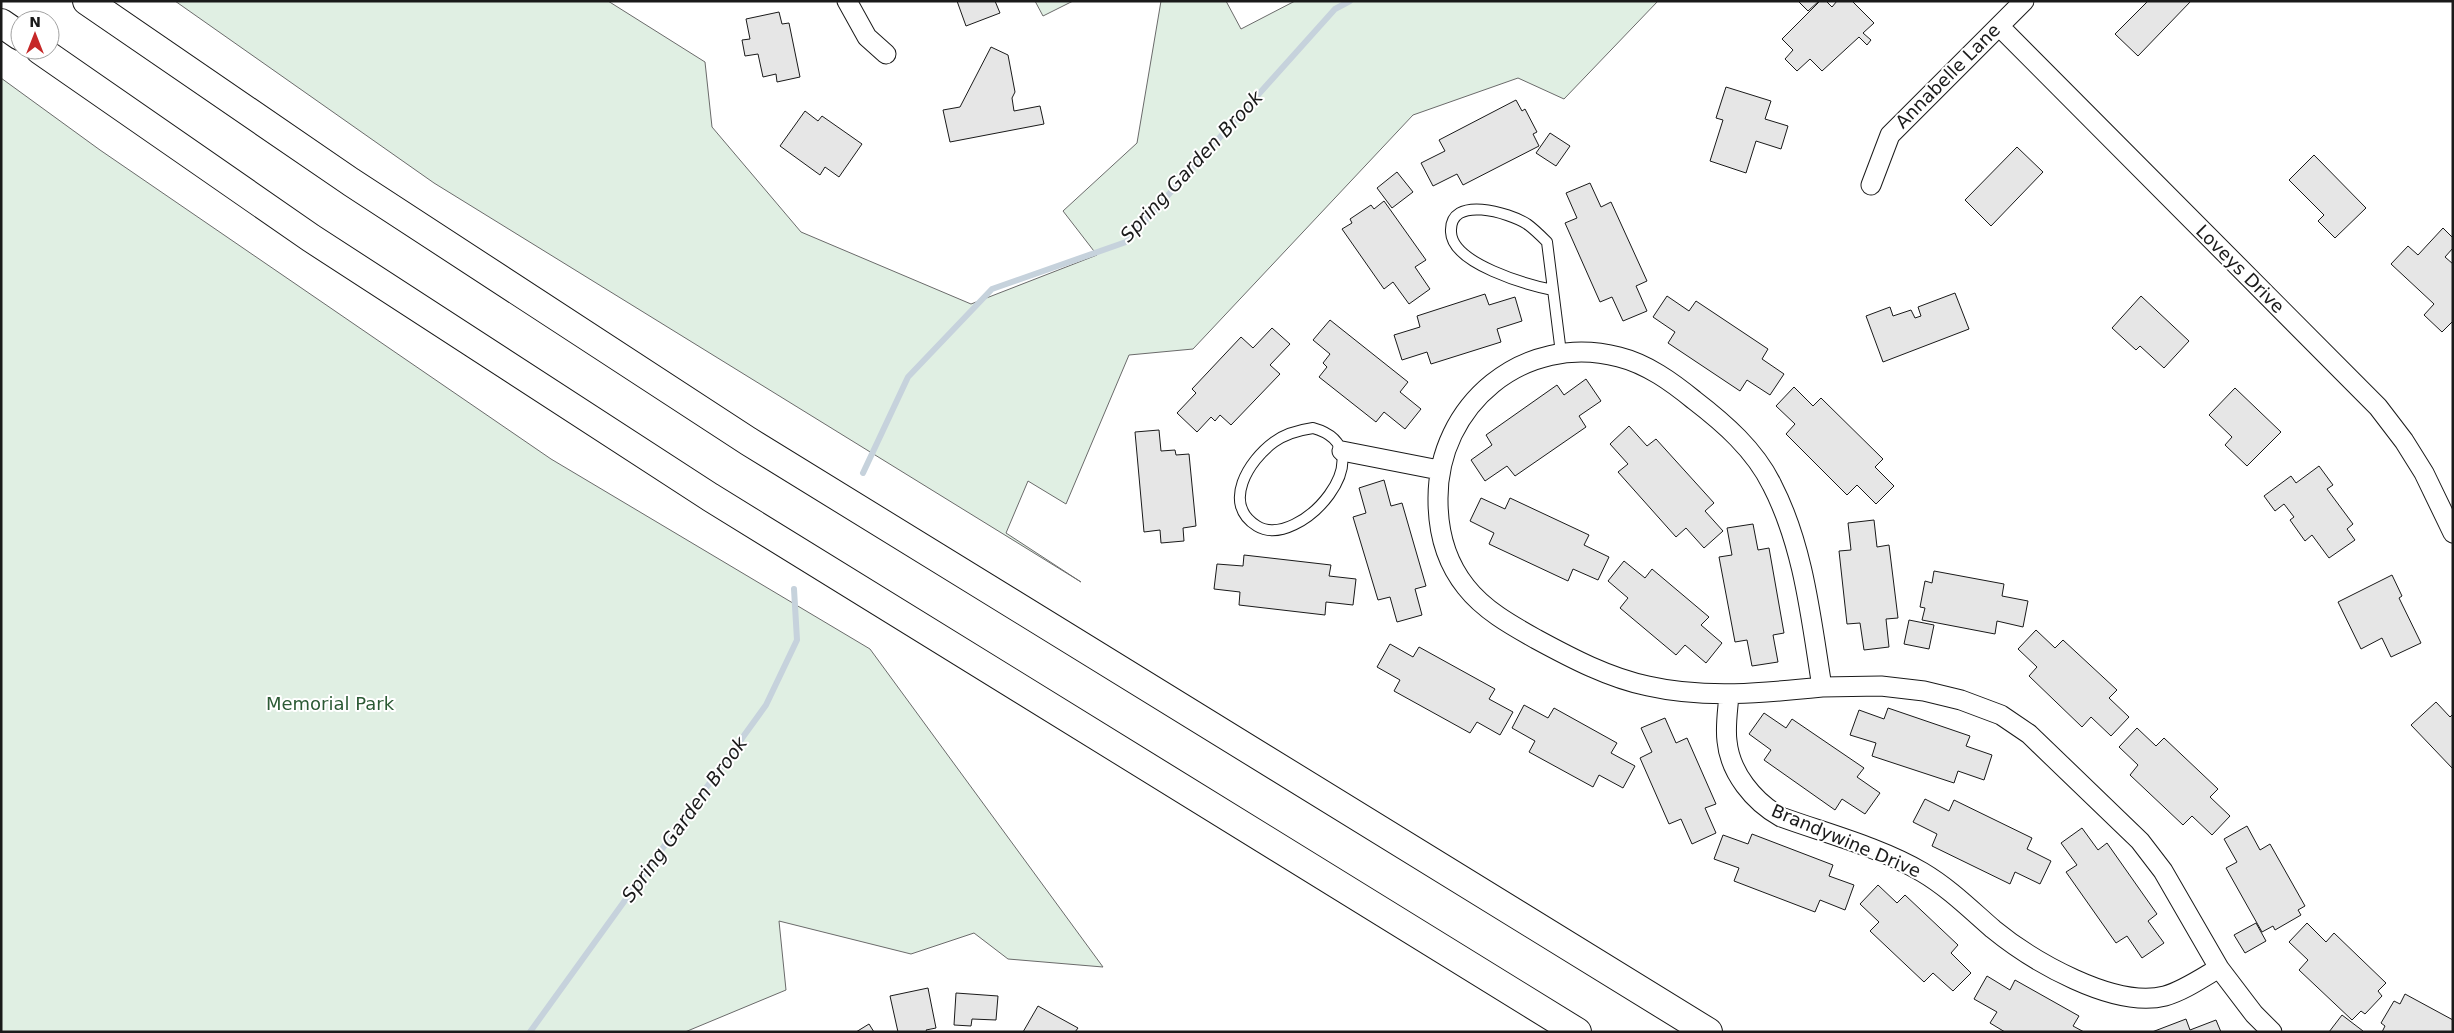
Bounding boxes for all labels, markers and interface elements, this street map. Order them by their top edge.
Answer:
north arrow [10,10,60,60]
text: N [29,14,41,30]
street label: Annabelle Lane [1891,19,2004,132]
water label: Spring Garden Brook [1115,85,1267,246]
street label: Loveys Drive [2192,220,2289,317]
park label: Memorial Park [266,693,395,714]
water label: Spring Garden Brook [617,731,752,906]
street label: Brandywine Drive [1768,800,1924,882]

